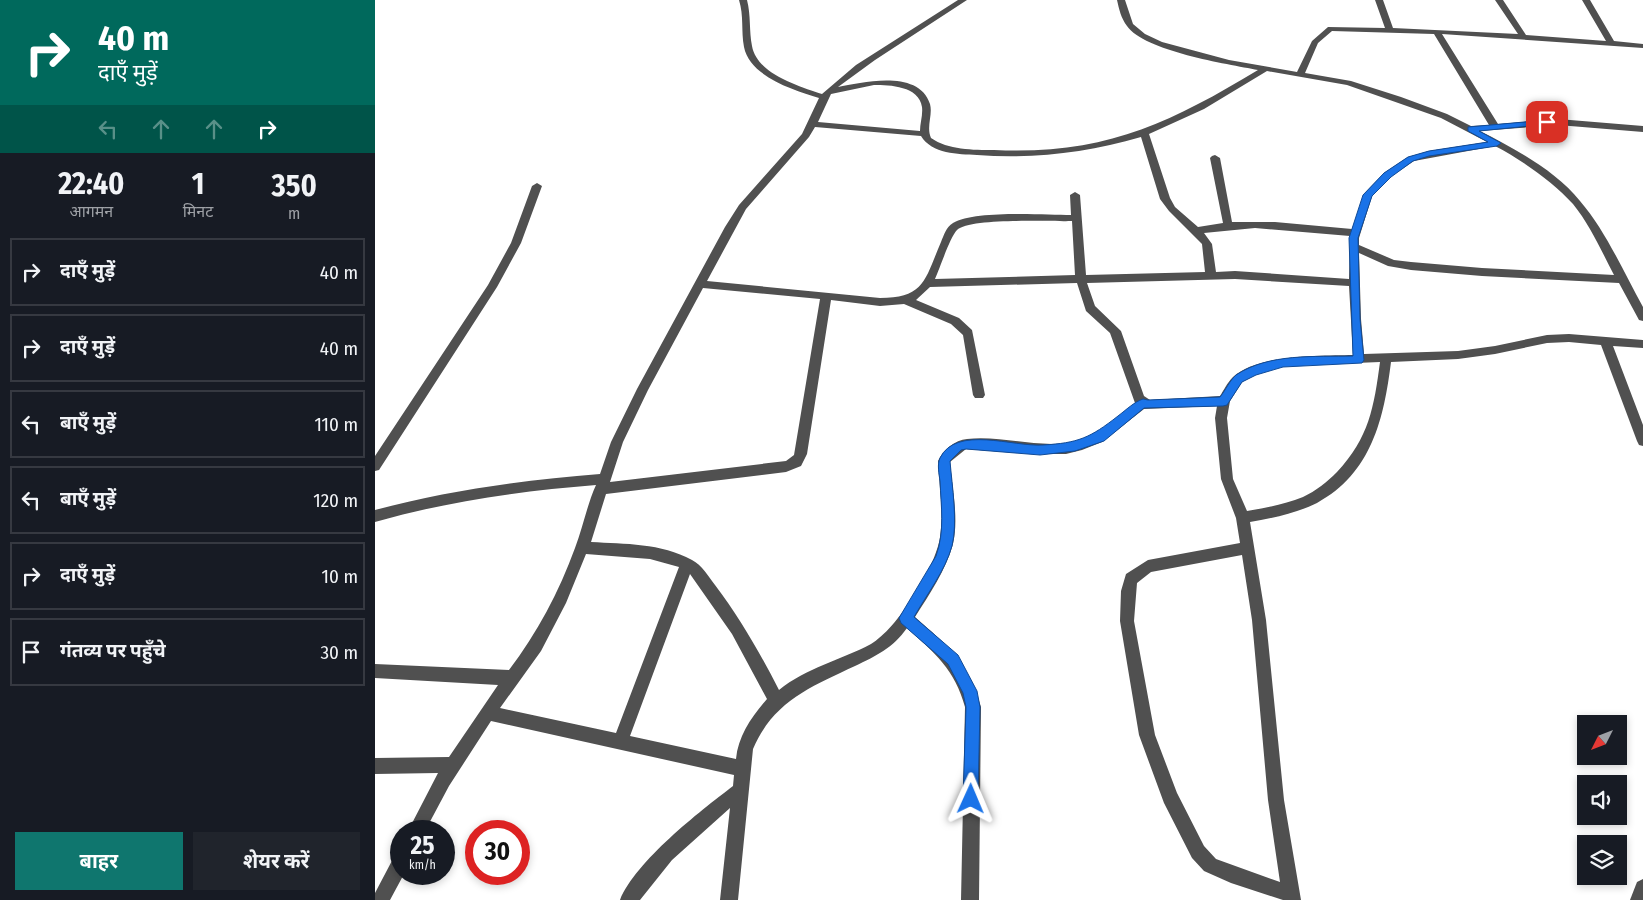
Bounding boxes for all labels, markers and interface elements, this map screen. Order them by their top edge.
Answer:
text: 40 m [98,17,169,59]
icon: right [15,20,80,85]
text: दाएँ मुड़ें [98,59,158,86]
pin [1526,101,1568,143]
icon: arrive [1533,108,1561,136]
icon: left [94,115,122,143]
icon: ahead [147,115,175,143]
icon: ahead [200,115,228,143]
icon: right [253,115,281,143]
text: 22:40 [58,166,124,202]
text: 1 [192,166,204,202]
text: 350 [271,168,317,204]
text: आगमन [69,202,113,221]
text: मिनट [183,202,213,221]
text: m [288,204,300,223]
icon: right [17,258,45,286]
text: दाएँ मुड़ें [60,259,115,282]
text: 40 m [320,261,358,284]
icon: right [17,334,45,362]
text: दाएँ मुड़ें [60,335,115,358]
text: 40 m [320,337,358,360]
icon: left [17,410,45,438]
text: बाएँ मुड़ें [60,411,116,434]
text: 110 m [314,413,358,436]
icon: left [17,486,45,514]
text: बाएँ मुड़ें [60,487,116,510]
text: 120 m [313,489,358,512]
icon: right [17,562,45,590]
text: दाएँ मुड़ें [60,563,115,586]
text: 10 m [322,565,358,588]
icon: arrive [17,638,45,666]
text: गंतव्य पर पहुँचे [60,639,166,662]
text: 30 m [320,641,358,664]
north arrow [1577,715,1627,765]
map controls [1577,715,1627,885]
position arrow [944,772,996,824]
button: sound [1577,775,1627,825]
speed limit sign: 30 [465,820,530,885]
text: 25 [411,831,434,861]
button: बाहर [15,832,183,890]
button: शेयर करें [193,832,360,890]
button: layers [1577,835,1627,885]
text: km/h [409,858,436,872]

